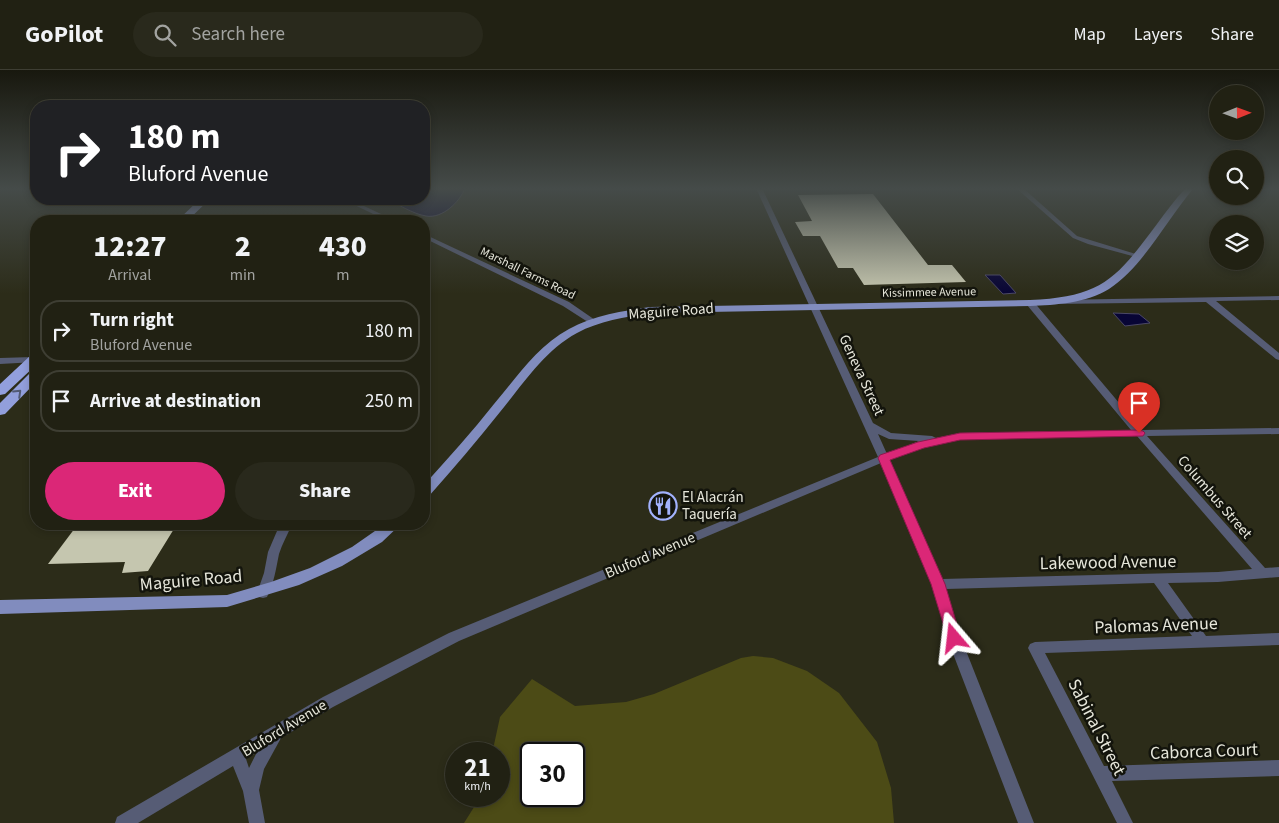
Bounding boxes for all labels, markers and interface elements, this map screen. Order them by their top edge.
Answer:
search box [133,12,483,57]
text: GoPilot [25,17,103,52]
icon: search [151,21,179,49]
text: Search here [191,21,285,48]
text: Map [1074,22,1106,47]
text: Layers [1134,22,1183,47]
text: Share [1211,22,1254,47]
north arrow [1209,85,1264,140]
map controls [1209,85,1264,270]
text: 180 m [128,112,220,162]
icon: right [45,120,110,185]
button: search [1209,150,1264,205]
text: Bluford Avenue [128,158,268,190]
button: layers [1209,215,1264,270]
text: 12:27 [93,225,167,268]
text: 2 [235,225,251,268]
text: 430 [319,225,367,268]
street label: Marshall Farms Road [477,243,578,304]
text: Arrival [108,264,151,286]
text: min [230,264,256,286]
text: m [336,264,349,286]
street label: Kissimmee Avenue [882,283,976,302]
street label: Maguire Road [628,298,714,325]
text: Turn right [90,307,174,334]
icon: right [47,317,75,345]
text: 180 m [365,318,413,345]
street label: Geneva Street [834,331,890,419]
text: Bluford Avenue [90,334,192,356]
pin [1118,382,1160,433]
icon: arrive [47,387,75,415]
text: Arrive at destination [90,388,261,415]
text: 250 m [365,388,413,415]
icon: arrive [1125,389,1153,417]
one-way arrow [12,390,21,399]
street label: Columbus Street [1172,451,1257,544]
button: Exit [45,462,225,520]
button: Share [235,462,415,520]
place label: El Alacrán Taquería [682,487,744,525]
restaurant icon: El Alacrán Taquería [648,491,678,521]
street label: Bluford Avenue [602,527,698,584]
street label: Lakewood Avenue [1039,549,1177,576]
street label: Maguire Road [139,564,243,597]
position arrow [927,611,979,663]
street label: Palomas Avenue [1094,611,1218,640]
street label: Sabinal Street [1062,675,1132,780]
street label: Bluford Avenue [238,695,331,762]
street label: Caborca Court [1150,737,1258,766]
speed limit sign: 30 [520,742,585,807]
text: 21 [464,750,491,786]
text: km/h [464,778,491,795]

